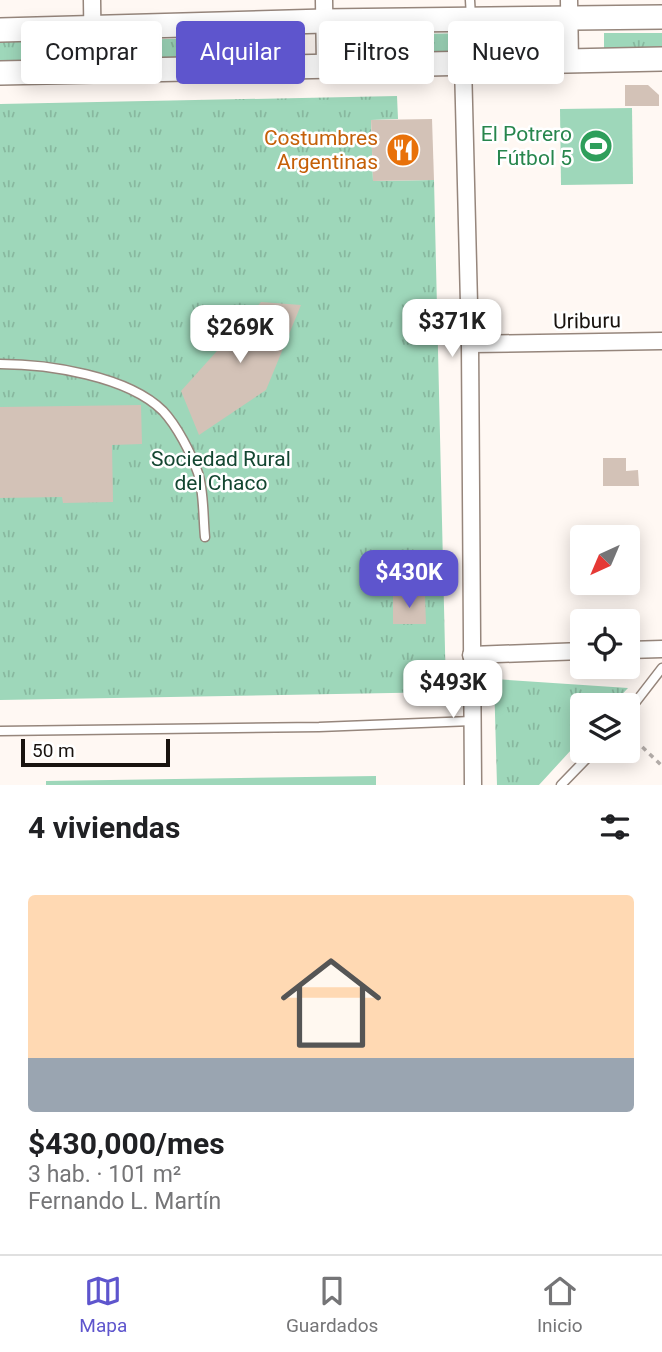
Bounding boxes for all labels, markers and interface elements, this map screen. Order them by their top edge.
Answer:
chip: Comprar [21,21,162,84]
chip: Alquilar [176,21,305,84]
chip: Filtros [319,21,434,84]
chip: Nuevo [448,21,564,84]
place label: El Potrero Fútbol 5 [481,122,572,170]
place label: Costumbres Argentinas [264,126,378,174]
sports icon: El Potrero Fútbol 5 [577,127,615,165]
restaurant icon: Costumbres Argentinas [384,131,422,169]
pin: $371K [403,300,501,359]
pin: $269K [191,306,289,365]
text: $371K [418,308,486,335]
street label: Uriburu [553,308,621,334]
text: $269K [206,314,274,341]
park label: Sociedad Rural del Chaco [151,447,291,495]
north arrow [570,525,640,595]
map controls [570,525,640,763]
pin: $430K [360,550,458,610]
text: $430K [375,559,443,586]
button: locate [570,609,640,679]
pin: $493K [404,660,502,720]
text: $493K [419,669,487,696]
button: layers [570,693,640,763]
scale bar [21,736,170,768]
text: 50 m [32,739,75,762]
icon: filters [596,808,634,846]
text: 4 viviendas [28,810,180,845]
icon: home [268,940,394,1066]
text: $430,000/mes [28,1126,225,1161]
text: 3 hab. · 101 m² [28,1161,181,1188]
text: Fernando L. Martín [28,1188,221,1215]
tab: Mapa [79,1272,127,1337]
tab: Guardados [286,1272,378,1337]
tab: Inicio [537,1272,583,1337]

